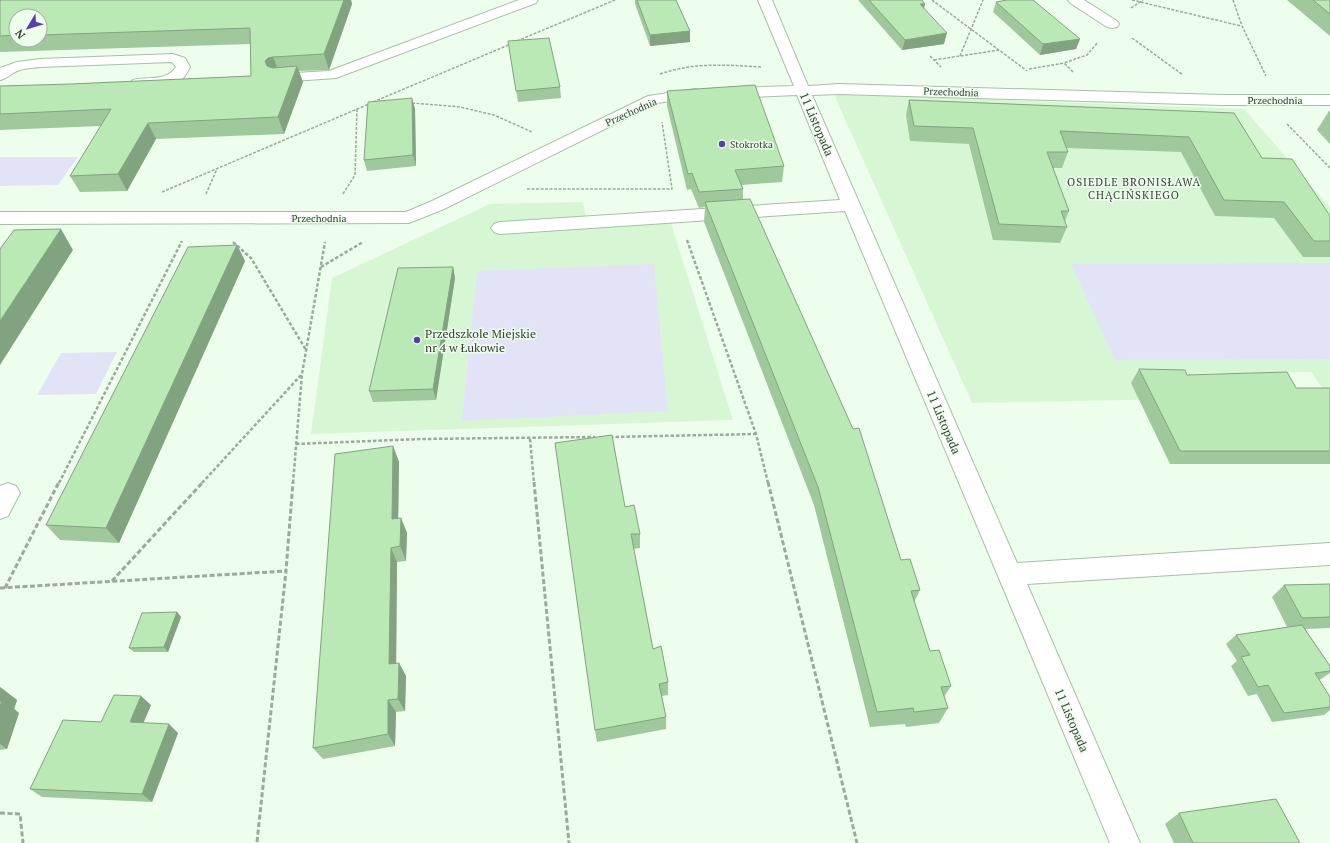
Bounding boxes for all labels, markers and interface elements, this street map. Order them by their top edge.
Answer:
north arrow [8,8,48,48]
text: N [12,26,28,42]
street label: Przechodnia [923,85,979,99]
street label: 11 Listopada [797,90,837,158]
street label: Przechodnia [1247,94,1303,107]
street label: Przechodnia [603,95,659,129]
place label: Stokrotka [730,138,773,151]
marker: Stokrotka [717,139,727,149]
district label: OSIEDLE BRONISŁAWA CHĄCIŃSKIEGO [1067,175,1201,202]
street label: Przechodnia [291,212,347,225]
place label: Przedszkole Miejskie nr 4 w Łukowie [425,326,536,355]
marker: Przedszkole Miejskie nr 4 w Łukowie [412,335,422,345]
street label: 11 Listopada [924,388,964,456]
street label: 11 Listopada [1052,686,1092,754]

